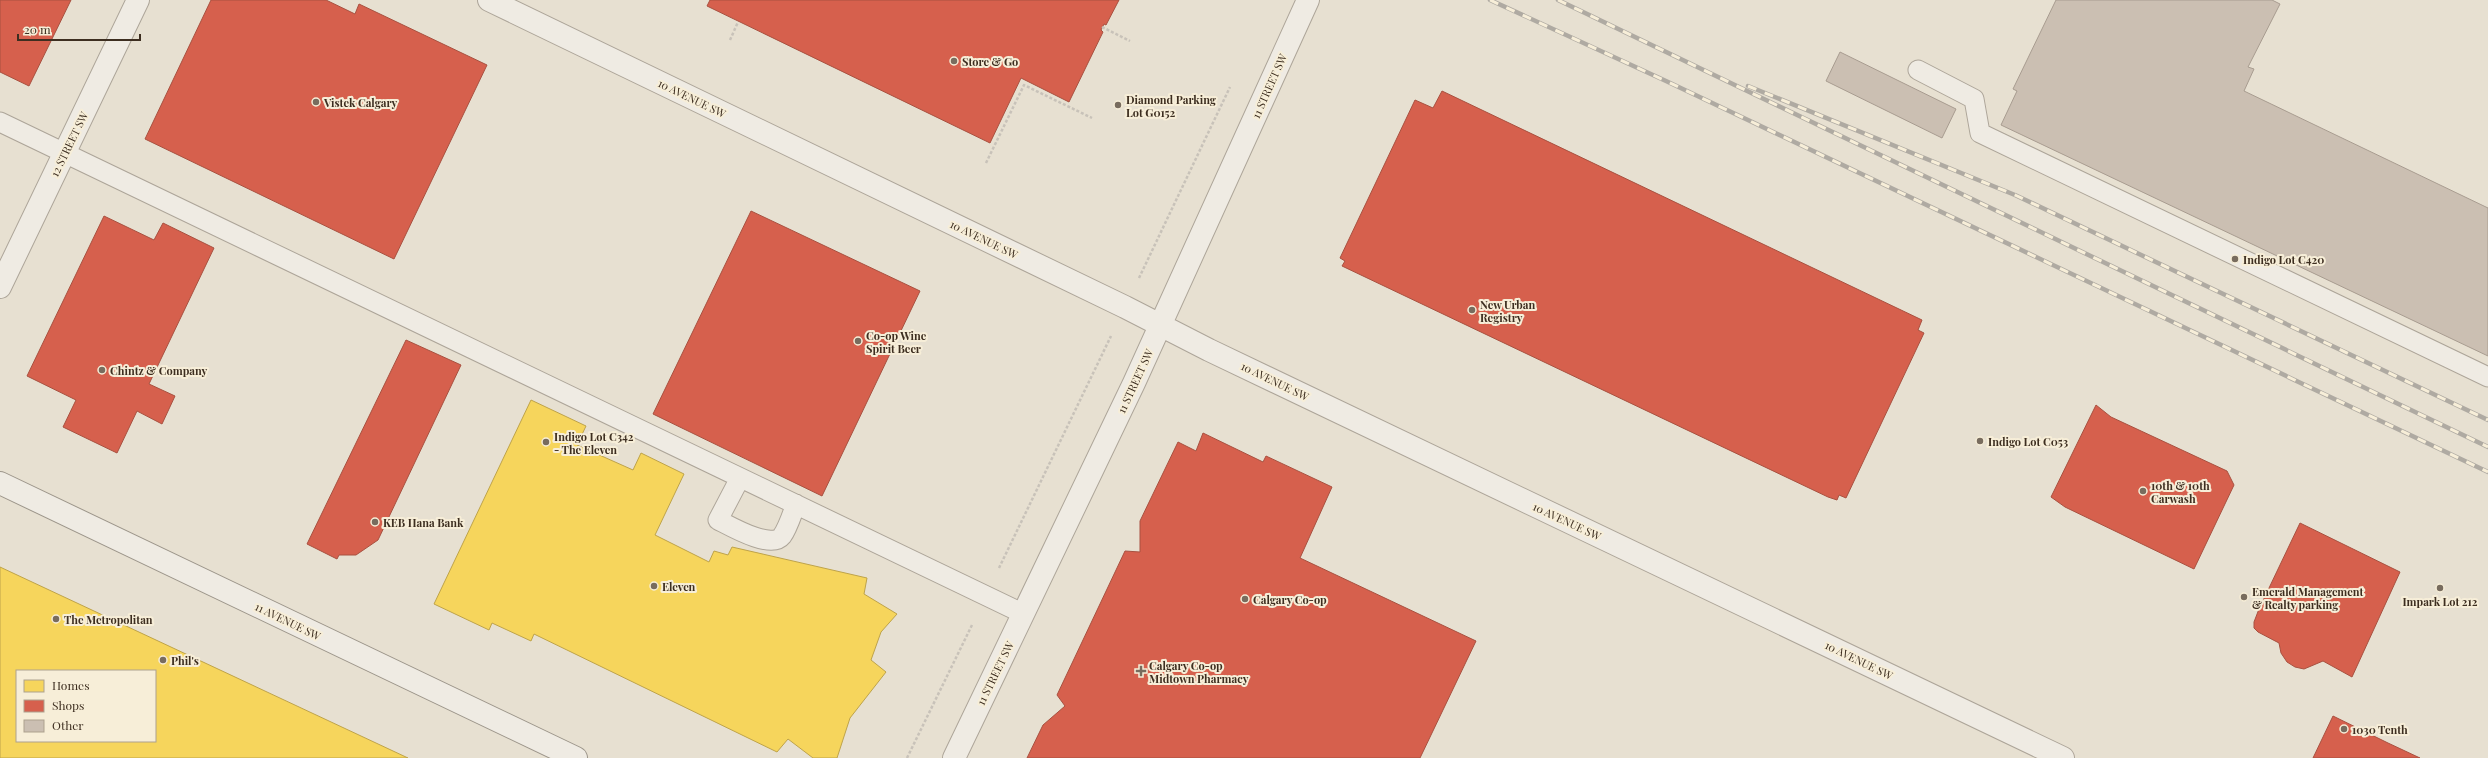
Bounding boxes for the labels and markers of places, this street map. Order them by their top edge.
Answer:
place label: Store & Go [962,54,1018,69]
marker: Store & Go [949,56,959,66]
place label: Diamond Parking Lot G0152 [1126,92,1217,120]
place label: Vistek Calgary [323,95,398,110]
marker: Vistek Calgary [311,97,321,107]
marker: Diamond Parking Lot G0152 [1113,100,1123,110]
place label: Indigo Lot C420 [2243,252,2324,267]
marker: Indigo Lot C420 [2230,254,2240,264]
place label: New Urban Registry [1480,297,1536,325]
marker: New Urban Registry [1467,305,1477,315]
place label: Co-op Wine Spirit Beer [866,328,927,356]
marker: Co-op Wine Spirit Beer [853,336,863,346]
place label: Chintz & Company [110,363,208,378]
marker: Chintz & Company [97,365,107,375]
place label: Indigo Lot C342 - The Eleven [554,429,634,457]
place label: Indigo Lot C053 [1988,434,2068,449]
marker: Indigo Lot C053 [1975,436,1985,446]
marker: Indigo Lot C342 - The Eleven [541,437,551,447]
place label: 10th & 10th Carwash [2151,478,2210,506]
marker: 10th & 10th Carwash [2138,486,2148,496]
place label: KEB Hana Bank [383,515,464,530]
marker: KEB Hana Bank [370,517,380,527]
place label: Eleven [662,579,696,594]
marker: Eleven [649,581,659,591]
marker: Impark Lot 212 [2435,583,2445,593]
place label: Emerald Management & Realty parking [2252,584,2364,612]
place label: Calgary Co-op [1253,592,1327,607]
marker: Emerald Management & Realty parking [2239,592,2249,602]
marker: Calgary Co-op [1240,594,1250,604]
place label: Impark Lot 212 [2402,594,2478,609]
place label: The Metropolitan [64,612,153,627]
marker: The Metropolitan [51,614,61,624]
place label: Phil's [171,653,199,668]
marker: Phil's [158,655,168,665]
place label: Calgary Co-op Midtown Pharmacy [1149,658,1249,686]
marker: Calgary Co-op Midtown Pharmacy [1136,666,1146,676]
place label: 1030 Tenth [2352,722,2408,737]
marker: 1030 Tenth [2339,724,2349,734]

